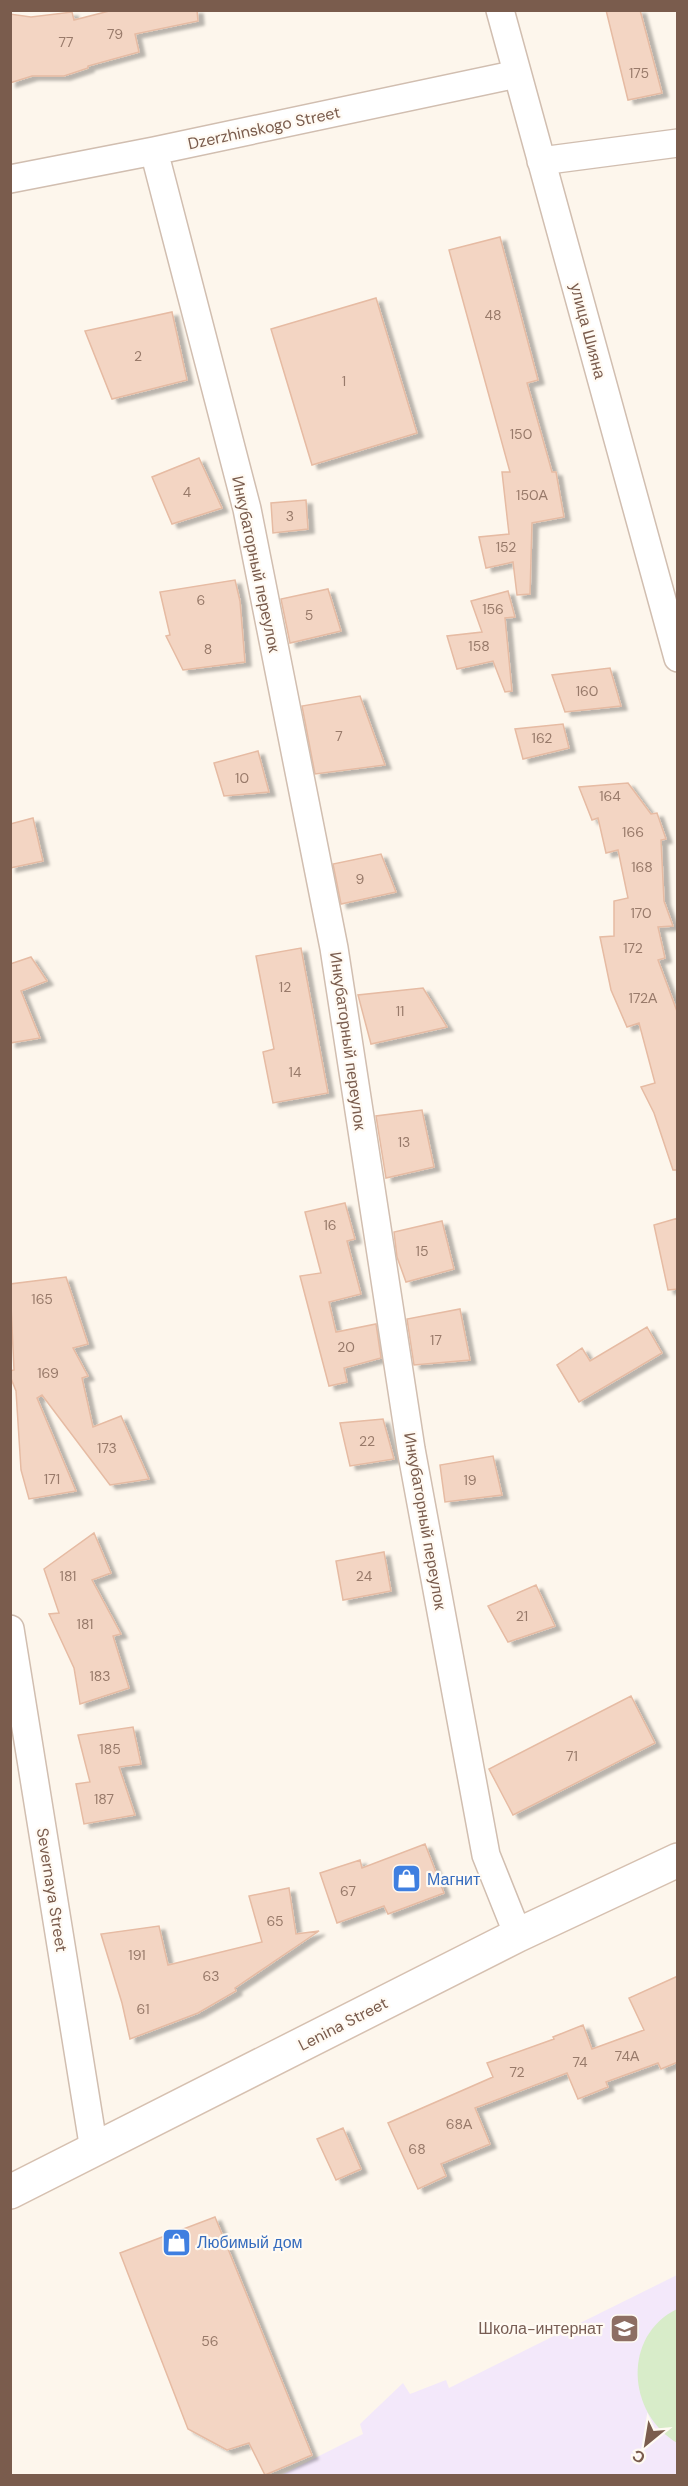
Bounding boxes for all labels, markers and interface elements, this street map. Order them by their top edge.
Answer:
house number: 79 [107,25,123,43]
house number: 77 [59,33,73,51]
house number: 175 [629,64,649,82]
street label: Dzerzhinskogo Street [186,102,342,154]
street label: улица Шияна [565,281,611,381]
house number: 48 [484,306,502,324]
house number: 2 [134,347,142,365]
house number: 1 [342,372,346,390]
house number: 150 [510,425,532,443]
street label: Инкубаторный переулок [227,474,285,655]
house number: 4 [183,483,192,501]
house number: 150А [516,486,549,504]
house number: 3 [286,507,294,525]
house number: 152 [496,538,516,556]
house number: 6 [197,591,205,609]
house number: 156 [482,600,504,618]
house number: 5 [305,606,313,624]
house number: 158 [468,637,490,655]
house number: 8 [204,640,212,658]
house number: 160 [576,682,598,700]
house number: 7 [335,727,343,745]
house number: 162 [532,729,552,747]
house number: 10 [235,769,249,787]
house number: 164 [599,787,621,805]
house number: 166 [622,823,644,841]
house number: 168 [631,858,653,876]
house number: 9 [356,870,365,888]
house number: 170 [630,904,652,922]
house number: 172 [623,939,643,957]
street label: Инкубаторный переулок [325,951,371,1132]
house number: 12 [279,978,291,996]
house number: 172А [629,989,658,1007]
house number: 11 [396,1002,404,1020]
house number: 14 [289,1063,302,1081]
house number: 13 [398,1133,410,1151]
house number: 16 [323,1216,337,1234]
house number: 15 [416,1242,428,1260]
house number: 165 [31,1290,53,1308]
house number: 17 [430,1331,442,1349]
house number: 20 [337,1338,355,1356]
house number: 169 [37,1364,59,1382]
street label: Инкубаторный переулок [399,1431,451,1612]
house number: 22 [359,1432,375,1450]
house number: 173 [97,1439,117,1457]
house number: 171 [44,1470,60,1488]
house number: 19 [463,1471,477,1489]
house number: 181 [60,1567,76,1585]
house number: 24 [356,1567,373,1585]
house number: 21 [516,1607,528,1625]
house number: 181 [77,1615,93,1633]
house number: 183 [89,1667,111,1685]
house number: 185 [99,1740,121,1758]
house number: 71 [566,1747,578,1765]
house number: 187 [94,1790,114,1808]
street label: Severnaya Street [32,1826,72,1954]
shop icon: Магнит [390,1863,422,1895]
place label: Магнит [427,1869,481,1890]
house number: 67 [340,1882,356,1900]
house number: 65 [266,1912,284,1930]
house number: 191 [128,1946,146,1964]
house number: 63 [202,1967,220,1985]
street label: Lenina Street [295,1992,391,2056]
house number: 61 [136,2000,150,2018]
house number: 74А [615,2047,640,2065]
house number: 74 [572,2053,588,2071]
house number: 72 [509,2063,525,2081]
house number: 68А [446,2115,473,2133]
house number: 68 [408,2140,426,2158]
shop icon: Любимый дом [160,2226,192,2258]
place label: Любимый дом [197,2232,303,2253]
school or university icon: Школа-интернат [608,2312,640,2344]
place label: Школа-интернат [478,2318,604,2339]
house number: 56 [201,2332,219,2350]
north arrow [616,2414,676,2474]
text: С [628,2444,649,2469]

